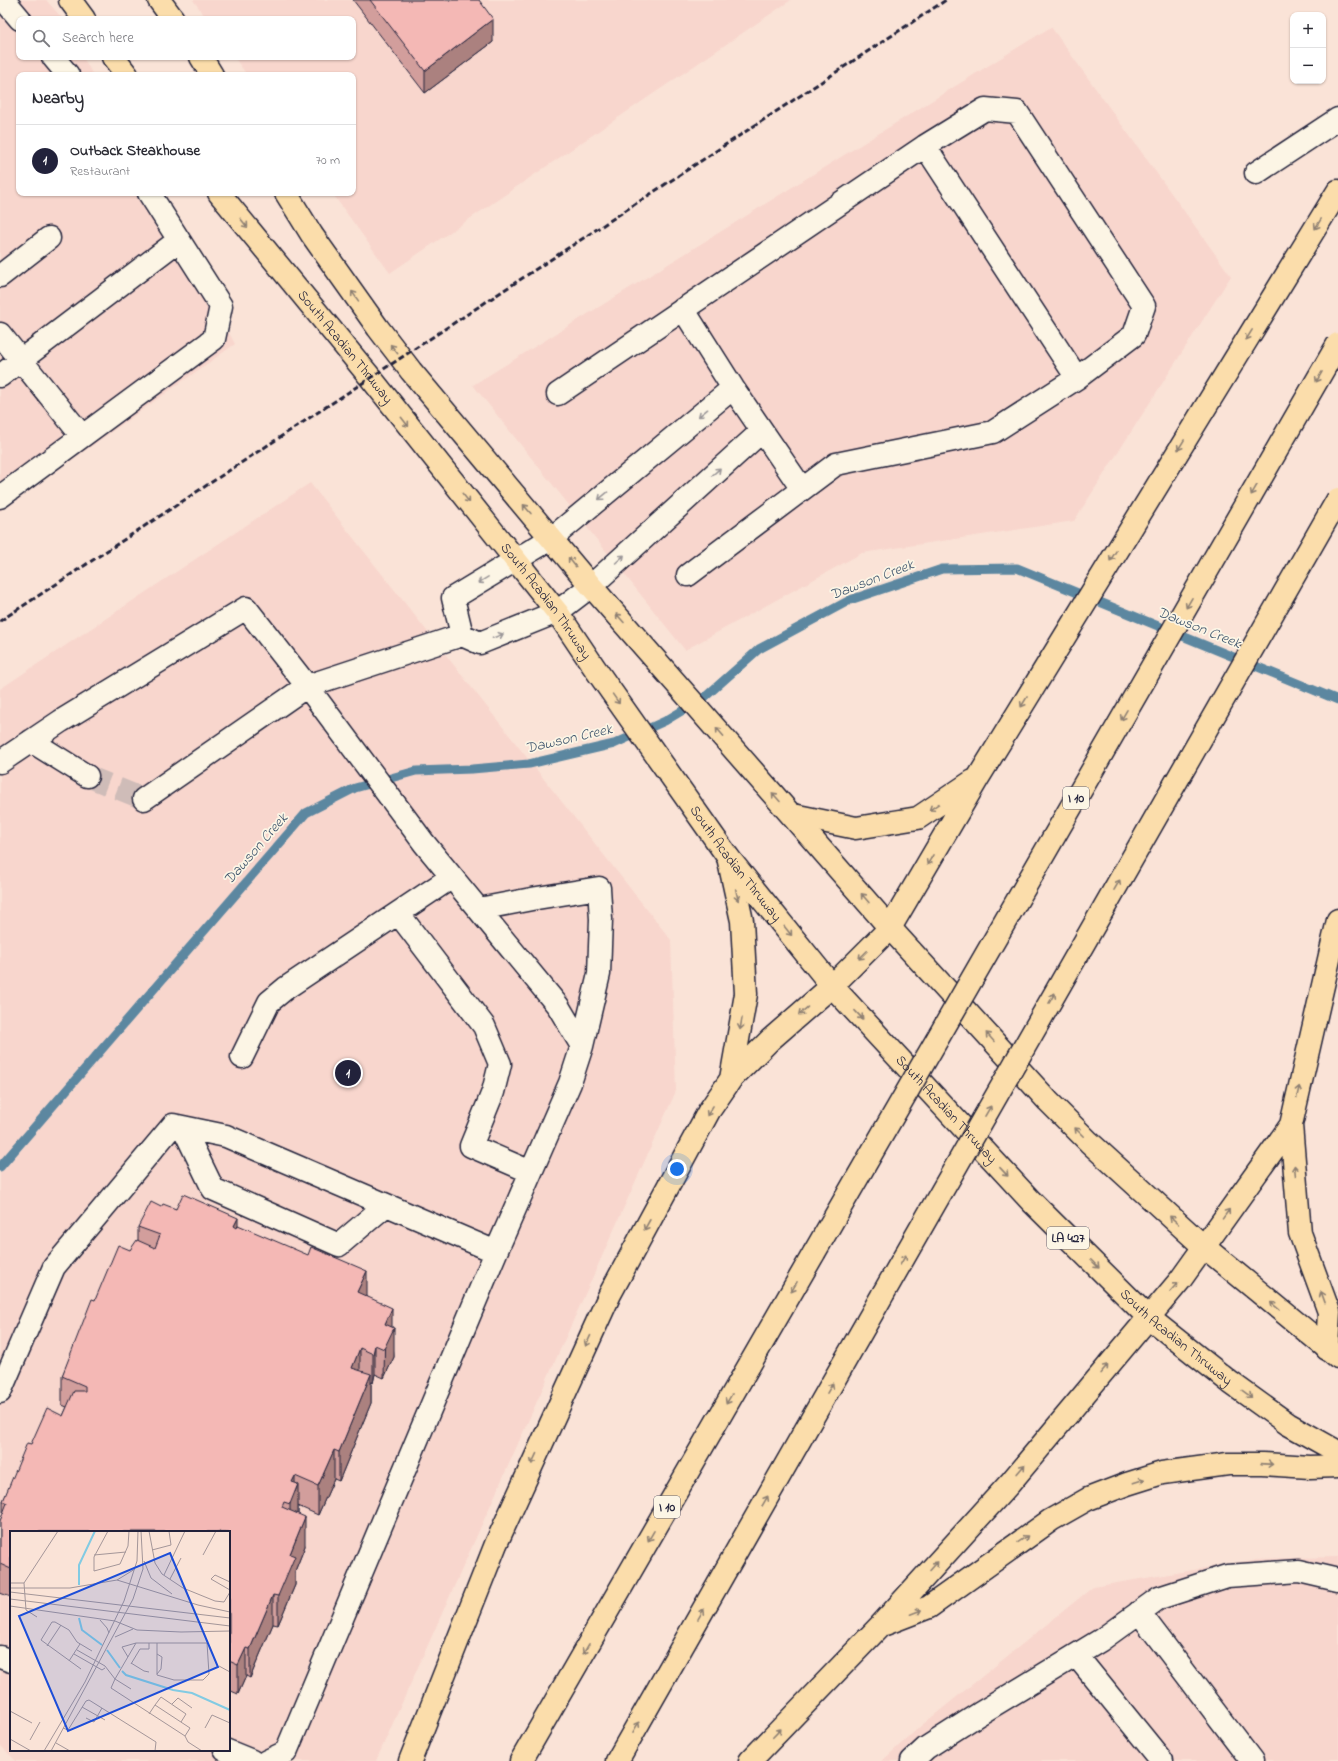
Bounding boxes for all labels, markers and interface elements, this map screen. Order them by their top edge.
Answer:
map controls [1290,12,1326,84]
button: + [1290,12,1326,48]
search box [16,16,356,60]
icon: search [30,27,52,49]
text: Search here [62,27,134,49]
button: − [1290,48,1326,84]
text: Nearby [32,86,84,111]
text: Outback Steakhouse [70,140,200,162]
text: 1 [43,151,47,170]
text: 70 m [316,151,340,170]
text: Restaurant [70,162,130,181]
one-way arrow [239,218,248,229]
one-way arrow [1313,218,1321,230]
street label: South Acadian Thruway [292,285,398,409]
one-way arrow [351,291,359,302]
one-way arrow [1245,329,1254,340]
one-way arrow [390,344,399,355]
one-way arrow [1314,371,1322,383]
one-way arrow [697,408,708,417]
one-way arrow [401,416,410,427]
one-way arrow [1177,439,1185,451]
one-way arrow [711,467,721,477]
one-way arrow [1249,484,1257,496]
one-way arrow [597,491,608,500]
one-way arrow [462,493,471,504]
one-way arrow [522,503,531,514]
street label: South Acadian Thruway [495,538,597,665]
one-way arrow [1109,550,1117,562]
water label: Dawson Creek [827,553,919,606]
one-way arrow [615,555,625,564]
one-way arrow [567,556,576,567]
one-way arrow [477,576,489,584]
one-way arrow [1185,597,1193,609]
water label: Dawson Creek [1154,601,1245,655]
one-way arrow [616,613,625,624]
one-way arrow [491,632,503,639]
one-way arrow [612,693,620,704]
one-way arrow [1020,696,1028,707]
one-way arrow [1120,709,1128,721]
water label: Dawson Creek [523,718,616,760]
one-way arrow [715,727,725,737]
road number: I 10 [1063,787,1089,809]
one-way arrow [772,792,781,802]
street label: South Acadian Thruway [684,801,787,927]
one-way arrow [929,803,940,811]
water label: Dawson Creek [219,807,294,890]
one-way arrow [925,854,933,866]
one-way arrow [1113,879,1121,891]
one-way arrow [733,889,741,902]
one-way arrow [860,893,869,904]
one-way arrow [783,926,792,937]
one-way arrow [858,950,868,960]
one-way arrow [1048,992,1056,1004]
one-way arrow [797,1007,808,1016]
one-way arrow [854,1009,863,1020]
one-way arrow [736,1017,744,1030]
one-way arrow [985,1032,994,1042]
street label: South Acadian Thruway [890,1050,1002,1169]
pin: 1 [335,1058,361,1088]
one-way arrow [1295,1086,1303,1099]
one-way arrow [705,1105,713,1117]
one-way arrow [984,1105,992,1117]
one-way arrow [1074,1127,1084,1137]
your location [667,1159,687,1179]
one-way arrow [1291,1165,1298,1178]
one-way arrow [999,1167,1009,1177]
one-way arrow [1222,1209,1230,1220]
one-way arrow [1170,1216,1180,1225]
one-way arrow [643,1219,651,1231]
road number: LA 427 [1047,1227,1089,1249]
one-way arrow [899,1254,907,1266]
one-way arrow [1090,1260,1100,1269]
one-way arrow [790,1280,798,1292]
one-way arrow [1169,1282,1178,1293]
street label: South Acadian Thruway [1115,1284,1237,1392]
one-way arrow [1319,1291,1327,1303]
one-way arrow [1270,1302,1281,1311]
one-way arrow [584,1335,591,1347]
one-way arrow [1100,1364,1109,1375]
one-way arrow [826,1382,834,1394]
one-way arrow [1241,1390,1252,1398]
one-way arrow [725,1393,733,1405]
one-way arrow [530,1453,537,1465]
one-way arrow [1260,1461,1273,1468]
one-way arrow [1017,1464,1025,1475]
one-way arrow [1132,1476,1144,1484]
one-way arrow [762,1495,770,1507]
road number: I 10 [654,1496,680,1518]
one-way arrow [646,1530,654,1542]
inset map [10,1531,230,1751]
one-way arrow [1017,1535,1028,1543]
one-way arrow [930,1561,939,1571]
one-way arrow [697,1608,705,1620]
one-way arrow [910,1608,922,1616]
one-way arrow [581,1643,589,1655]
one-way arrow [633,1721,641,1733]
one-way arrow [772,1728,782,1738]

